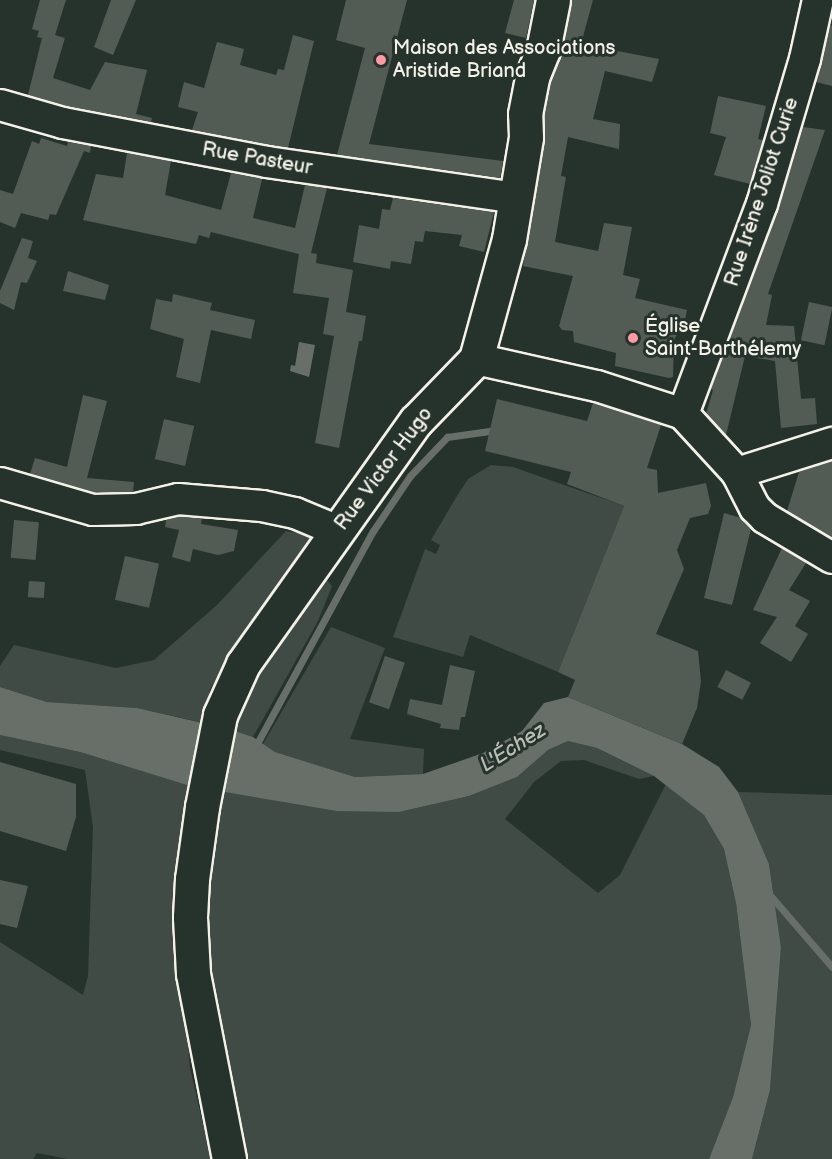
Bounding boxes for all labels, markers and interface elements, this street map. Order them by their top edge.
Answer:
place label: Maison des Associations Aristide Briand [393,36,615,83]
marker: Maison des Associations Aristide Briand [374,53,388,67]
street label: Rue Irène Joliot Curie [720,94,804,290]
street label: Rue Pasteur [200,138,314,180]
place label: Église Saint-Barthélemy [645,314,801,361]
marker: Église Saint-Barthélemy [626,331,640,345]
street label: Rue Victor Hugo [330,402,438,536]
water label: L'Échez [475,718,551,778]

